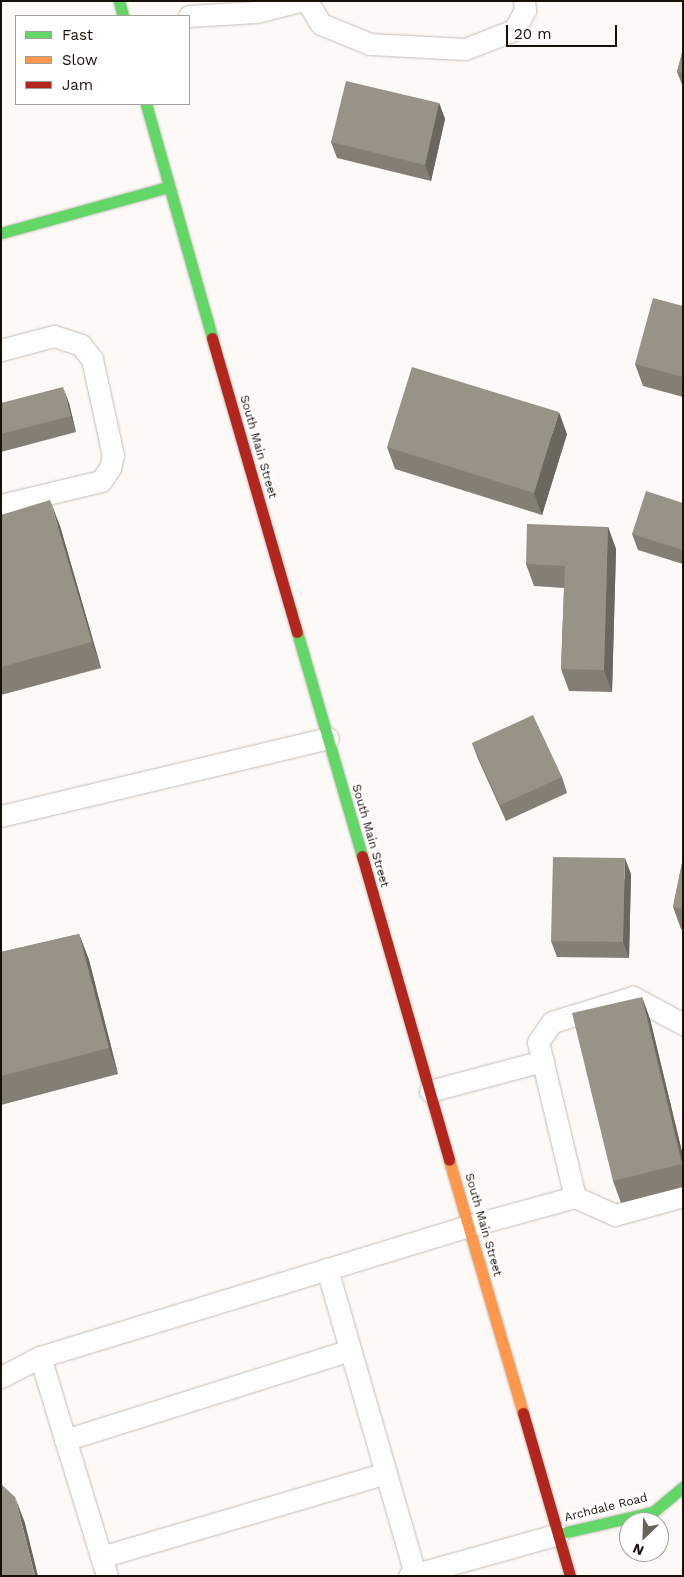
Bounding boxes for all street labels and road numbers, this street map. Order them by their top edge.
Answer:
street label: South Main Street [236,394,280,500]
street label: South Main Street [348,783,392,889]
street label: South Main Street [461,1172,505,1278]
street label: Archdale Road [563,1491,649,1525]

